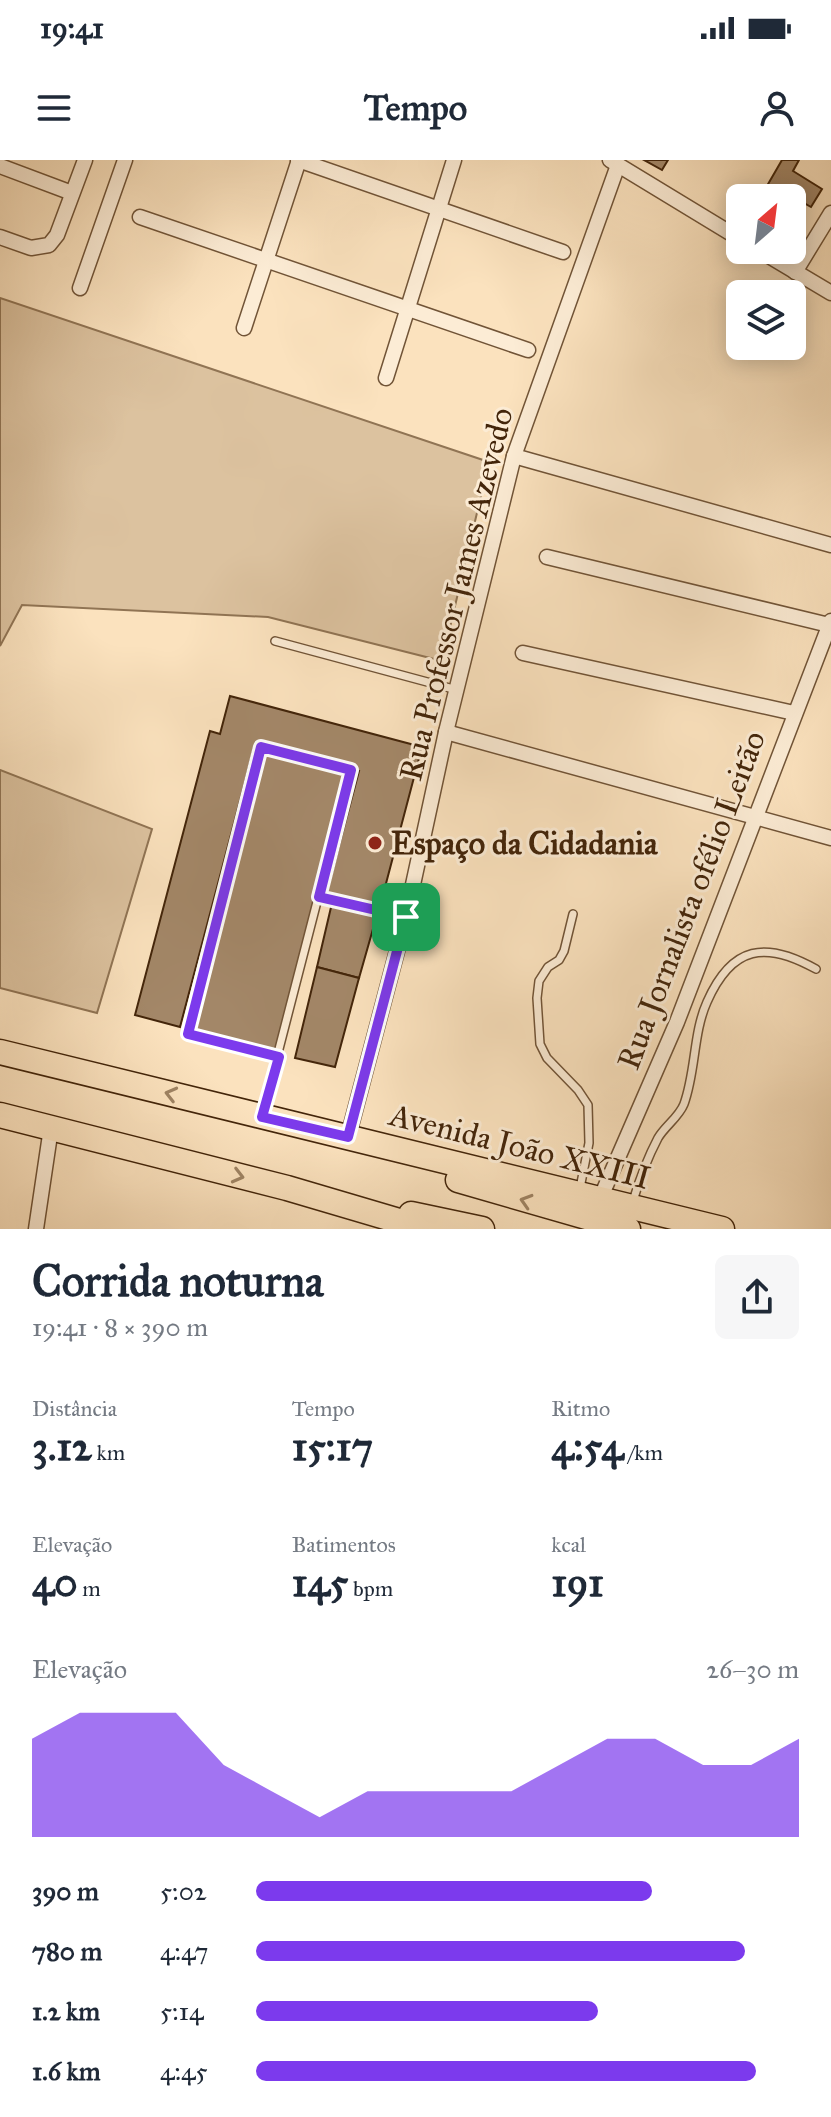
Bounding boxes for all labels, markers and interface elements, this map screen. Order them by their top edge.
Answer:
text: 19:41 [40,10,104,46]
icon: menu [32,86,76,130]
text: Tempo [364,86,467,130]
icon: person [755,86,799,130]
north arrow [726,184,806,264]
map controls [726,184,806,360]
button: layers [726,280,806,360]
street label: Rua Professor James Azevedo [391,404,522,785]
street label: Rua Jornalista ofélio Leitão [609,725,774,1075]
place label: Espaço da Cidadania [391,824,659,864]
marker: Espaço da Cidadania [366,834,384,852]
pin [372,883,440,951]
icon: arrive [384,895,428,939]
one-way arrow [164,1086,178,1103]
street label: Avenida João XXIII [384,1095,654,1198]
one-way arrow [231,1166,245,1183]
one-way arrow [520,1194,533,1210]
text: Corrida noturna [32,1254,324,1308]
button: share [715,1255,799,1339]
text: 19:41 · 8 × 390 m [32,1311,208,1343]
text: Distância [32,1395,117,1422]
text: Tempo [292,1395,355,1422]
text: Ritmo [551,1395,610,1422]
text: 3.12 [32,1422,92,1471]
text: 15:17 [292,1422,373,1471]
text: 4:54 [551,1422,624,1471]
text: km [92,1439,125,1466]
text: /km [624,1439,663,1466]
text: Elevação [32,1531,112,1558]
text: Batimentos [292,1531,396,1558]
text: kcal [551,1531,586,1558]
text: 40 [32,1558,78,1607]
text: 145 [292,1558,348,1607]
text: 191 [551,1558,604,1607]
text: m [78,1575,101,1602]
text: bpm [348,1575,393,1602]
text: Elevação [32,1653,127,1685]
text: 26–30 m [706,1653,799,1685]
text: 390 m [32,1875,99,1907]
text: 5:02 [160,1875,207,1907]
text: 780 m [32,1935,102,1967]
text: 4:47 [160,1935,208,1967]
text: 1.2 km [32,1995,100,2027]
text: 5:14 [160,1995,203,2027]
text: 1.6 km [32,2055,101,2087]
text: 4:45 [160,2055,208,2087]

